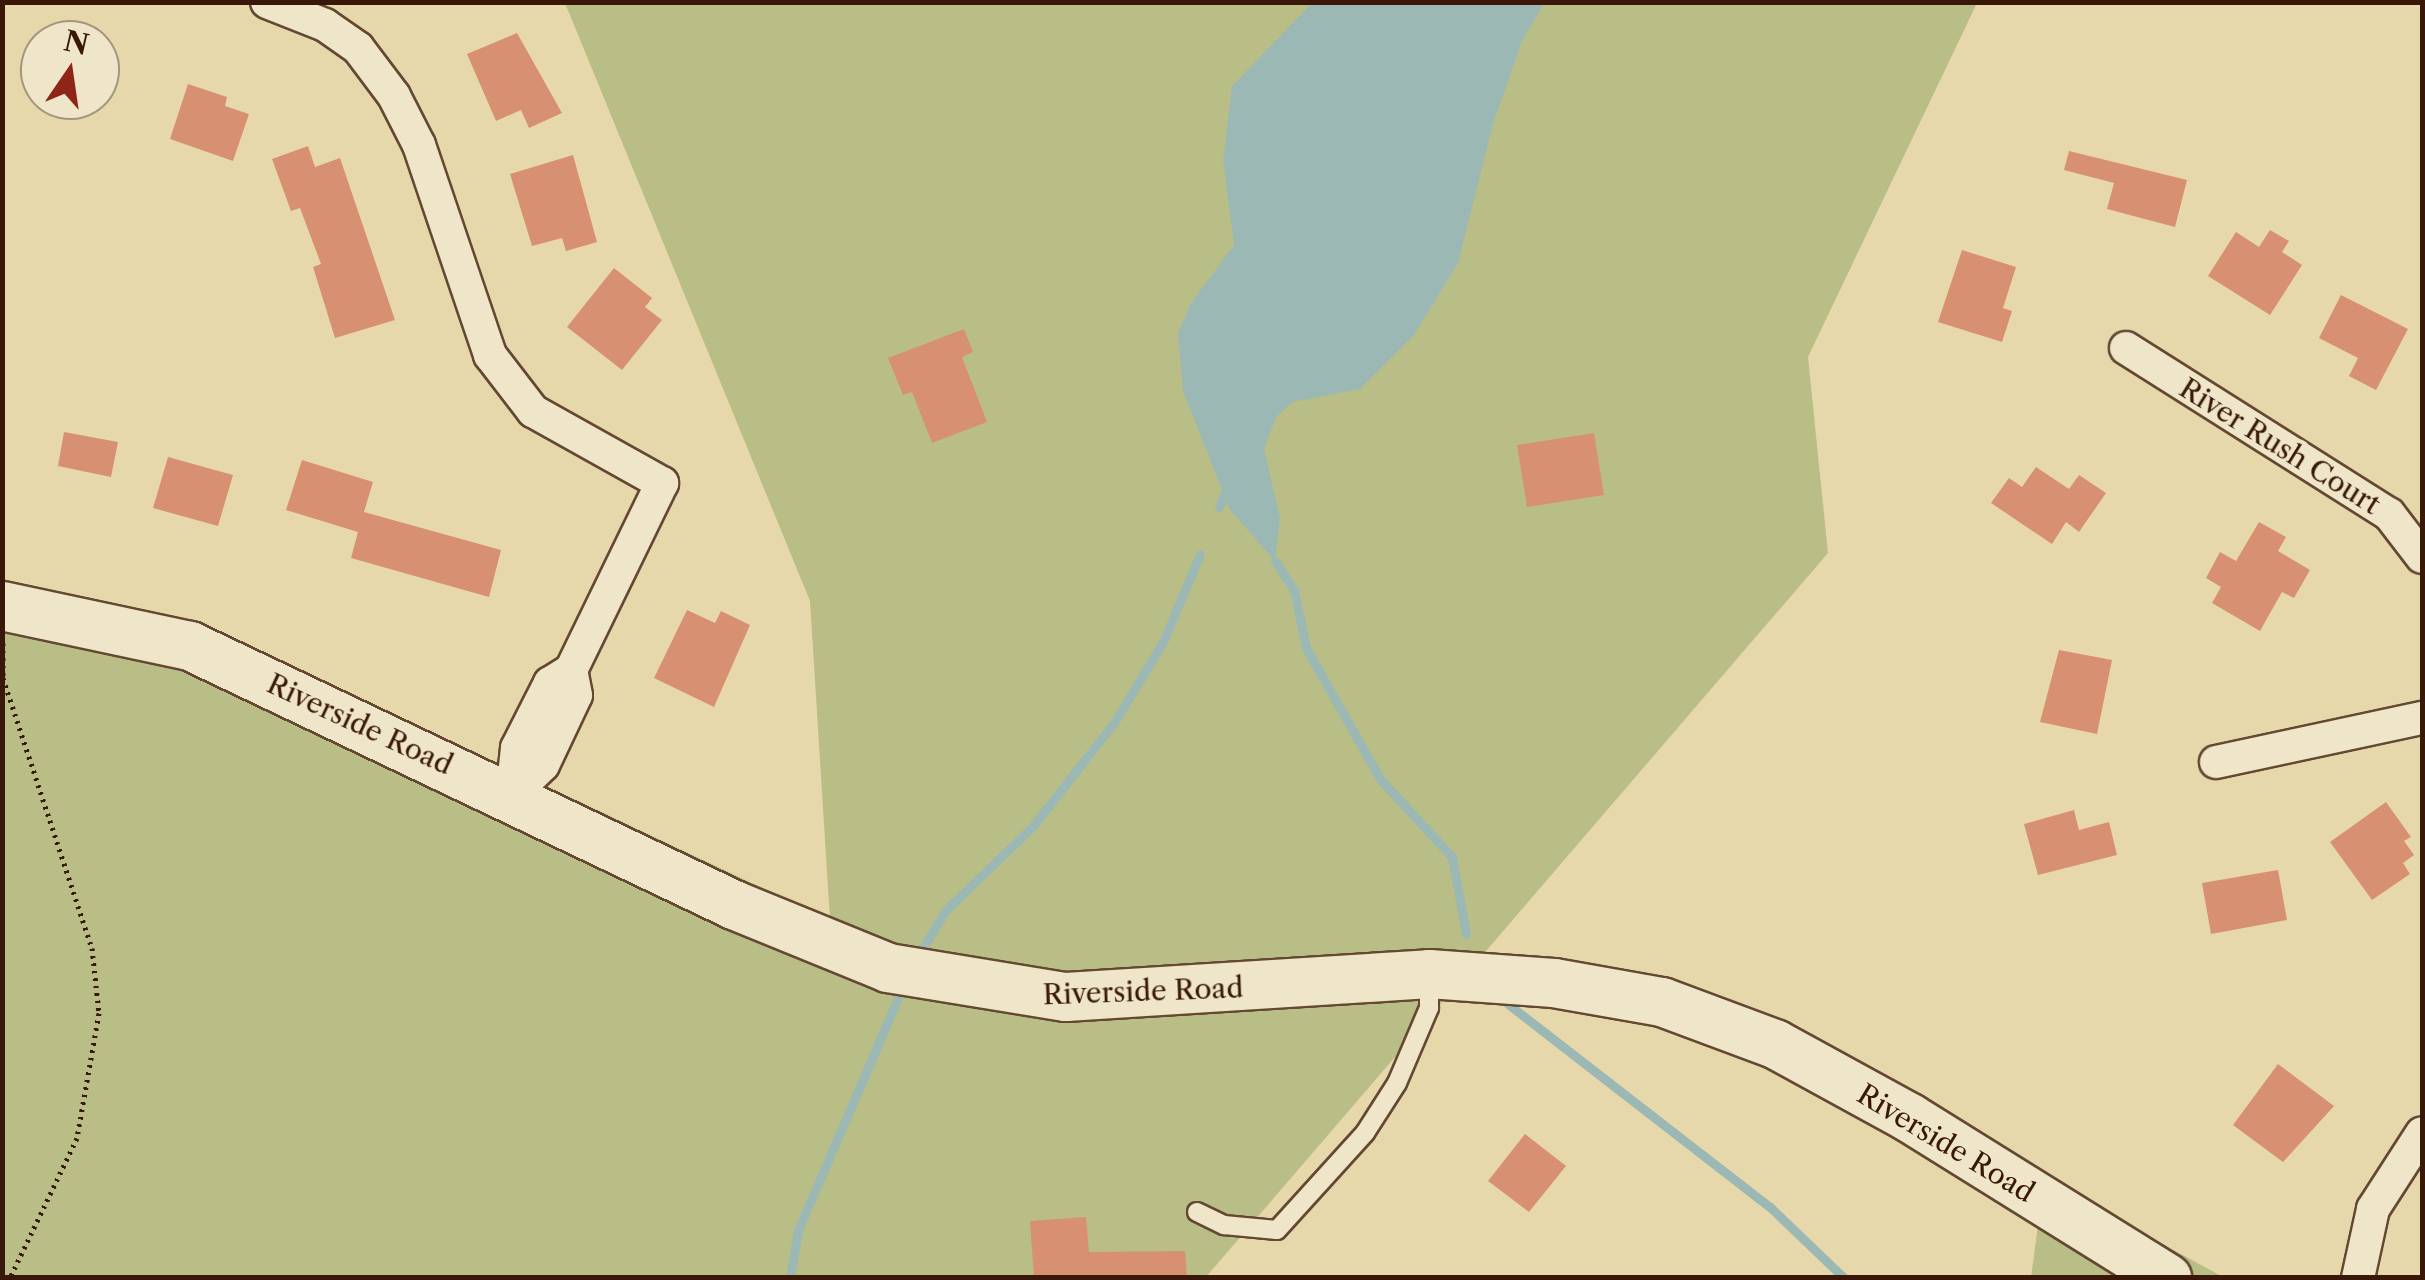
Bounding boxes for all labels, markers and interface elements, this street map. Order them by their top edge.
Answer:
north arrow [20,20,120,120]
text: N [61,23,92,62]
street label: River Rush Court [2173,371,2387,521]
street label: Riverside Road [262,666,458,782]
street label: Riverside Road [1042,971,1244,1011]
street label: Riverside Road [1851,1077,2041,1209]

